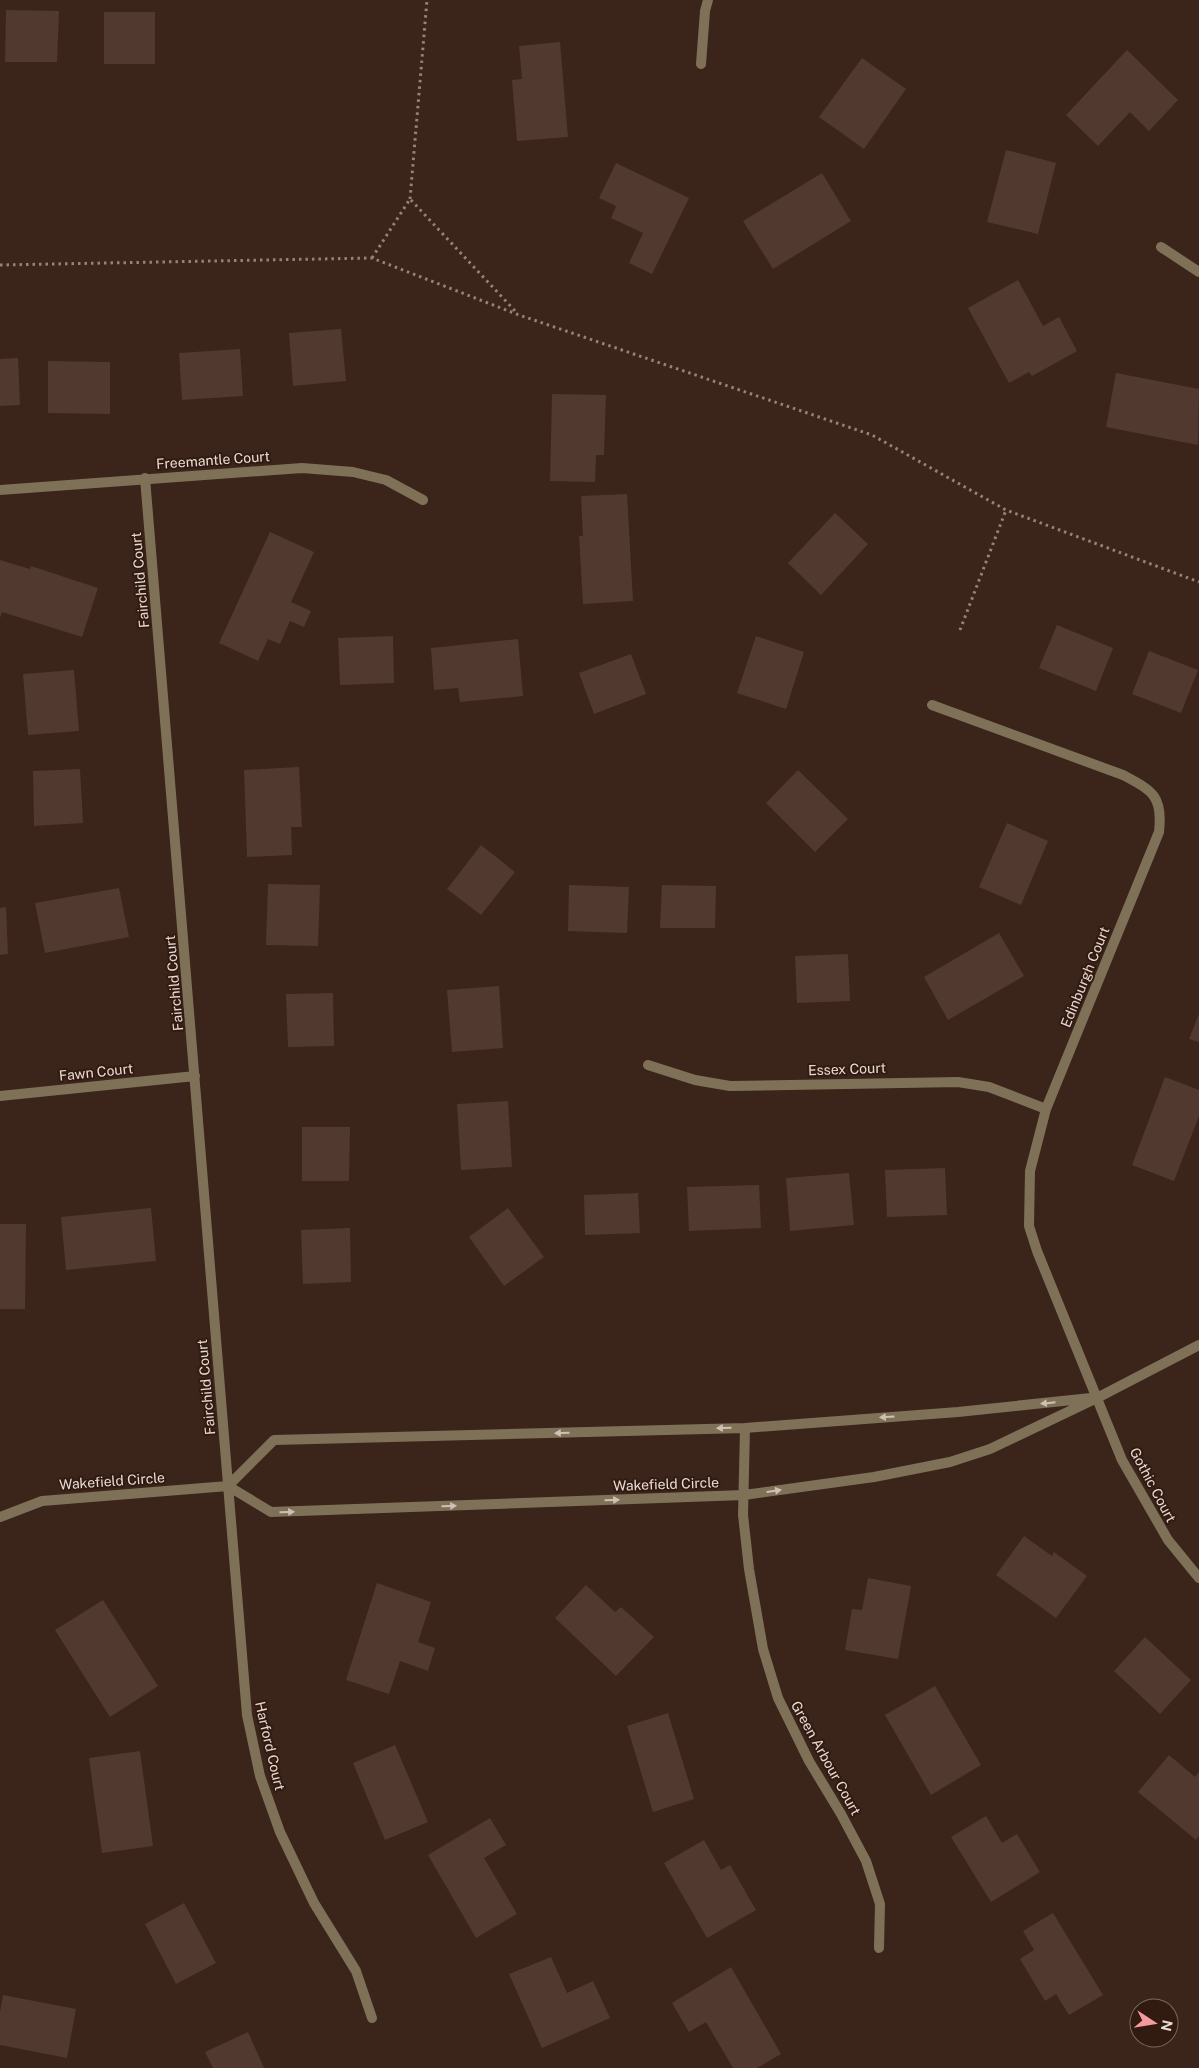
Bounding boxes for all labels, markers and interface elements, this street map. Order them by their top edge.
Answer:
street label: Freemantle Court [155,448,271,472]
street label: Fairchild Court [128,531,152,629]
street label: Edinburgh Court [1058,924,1112,1030]
street label: Fairchild Court [162,934,186,1032]
street label: Fawn Court [58,1060,134,1084]
street label: Essex Court [808,1060,886,1078]
street label: Fairchild Court [194,1338,218,1436]
one-way arrow [1040,1399,1056,1407]
one-way arrow [878,1414,894,1422]
one-way arrow [716,1425,732,1433]
one-way arrow [554,1429,570,1437]
street label: Gothic Court [1127,1445,1179,1525]
street label: Wakefield Circle [59,1469,166,1493]
street label: Wakefield Circle [613,1474,719,1494]
one-way arrow [766,1487,782,1495]
one-way arrow [604,1496,620,1504]
one-way arrow [442,1501,458,1509]
one-way arrow [279,1507,295,1515]
street label: Green Arbour Court [788,1698,864,1818]
street label: Harford Court [252,1700,288,1792]
north arrow [1129,1998,1179,2048]
text: N [1158,2019,1176,2033]

